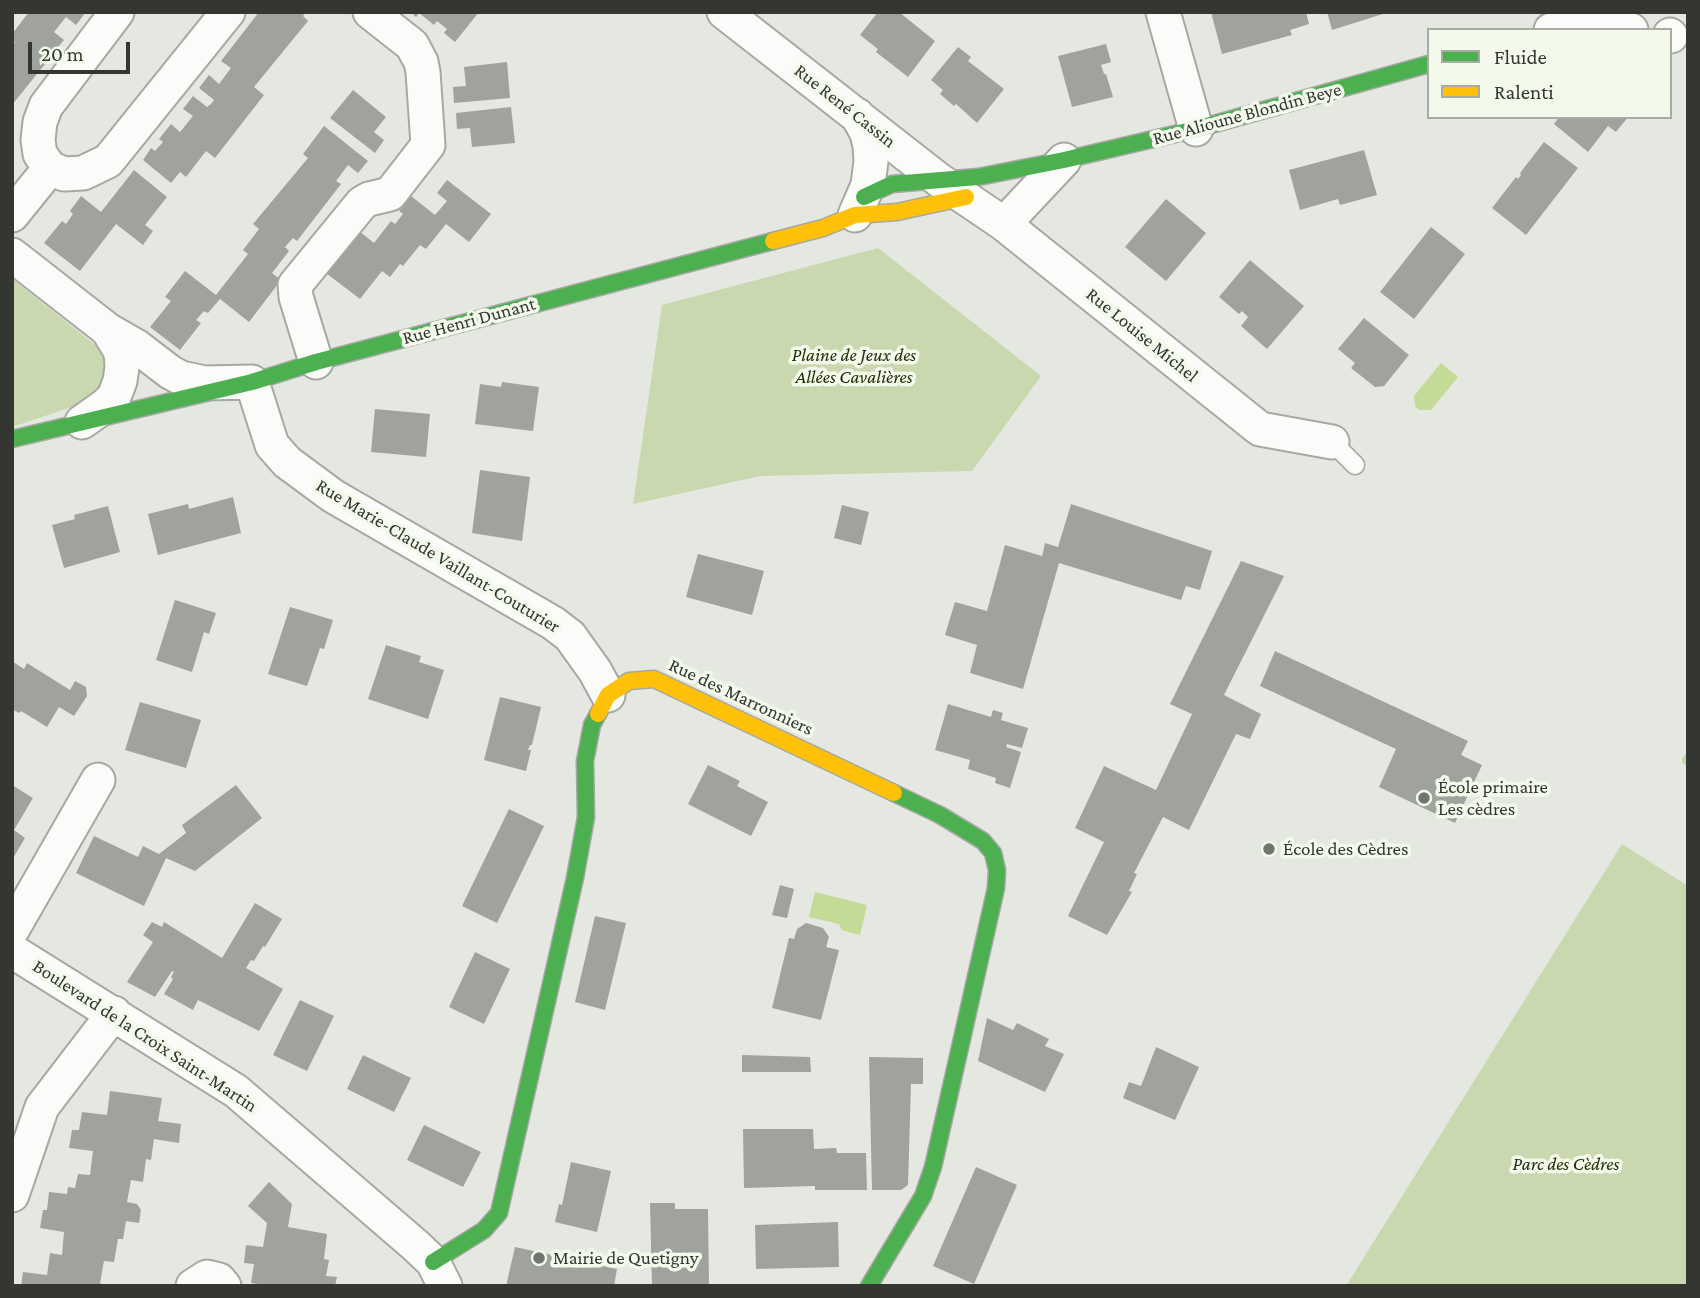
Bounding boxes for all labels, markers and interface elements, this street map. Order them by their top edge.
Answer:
scale bar [32,28,133,72]
legend [1427,28,1672,119]
text: 20 m [41,42,84,66]
text: Fluide [1494,45,1547,69]
street label: Rue René Cassin [789,59,901,153]
street label: Rue Alioune Blondin Beye [1150,78,1344,150]
text: Ralenti [1494,80,1554,104]
street label: Rue Louise Michel [1081,283,1203,387]
street label: Rue Henri Dunant [400,292,538,350]
park label: Plaine de Jeux des Allées Cavalières [792,344,916,388]
street label: Rue Marie-Claude Vaillant-Couturier [312,474,564,638]
street label: Rue des Marronniers [665,654,817,740]
place label: École primaire Les cèdres [1438,776,1548,820]
marker: École primaire Les cèdres [1416,790,1432,806]
place label: École des Cèdres [1283,838,1408,860]
marker: École des Cèdres [1261,841,1277,857]
street label: Boulevard de la Croix Saint-Martin [29,955,261,1117]
park label: Parc des Cèdres [1513,1153,1619,1175]
place label: Mairie de Quetigny [553,1247,699,1269]
marker: Mairie de Quetigny [531,1250,547,1266]

